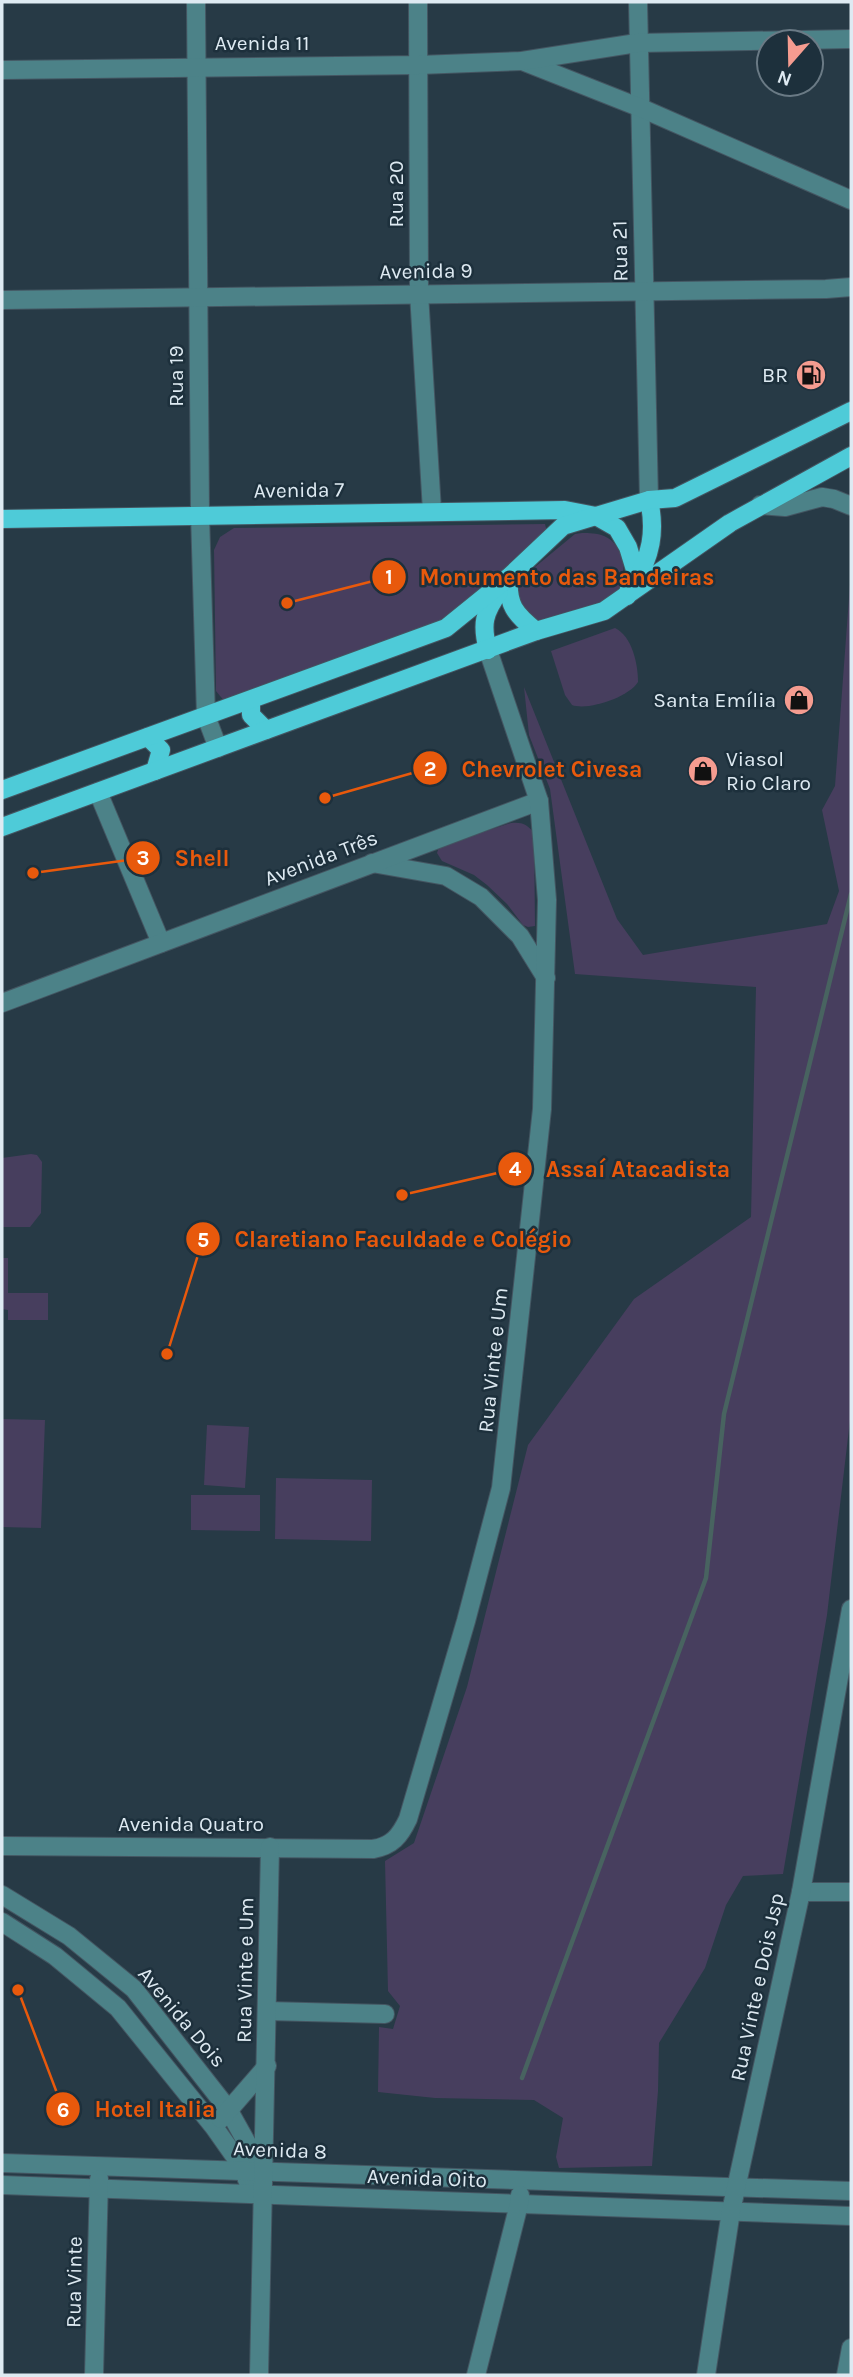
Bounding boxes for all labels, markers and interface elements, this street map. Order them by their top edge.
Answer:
north arrow [755,28,825,98]
street label: Avenida 11 [215,31,309,55]
text: N [774,65,795,91]
street label: Rua 20 [384,161,408,227]
street label: Rua 21 [607,220,633,282]
street label: Avenida 9 [379,258,473,284]
street label: Rua 19 [164,345,188,407]
fuel station icon: BR [794,358,828,392]
place label: BR [762,363,788,387]
street label: Avenida 7 [253,477,345,503]
callout: Monumento das Bandeiras [371,555,729,599]
text: Monumento das Bandeiras [420,564,714,591]
text: 1 [385,565,393,589]
shop icon: Santa Emília [782,683,816,717]
place label: Santa Emília [653,688,776,712]
callout: Chevrolet Civesa [413,746,657,790]
place label: Viasol Rio Claro [726,747,811,795]
shop icon: Viasol Rio Claro [686,754,720,788]
text: Chevrolet Civesa [462,756,643,783]
text: 2 [424,757,436,781]
street label: Avenida Três [261,825,381,891]
callout: Shell [125,836,244,880]
text: Shell [174,845,230,872]
text: 3 [136,846,150,870]
callout: Assaí Atacadista [497,1147,744,1191]
text: Assaí Atacadista [546,1156,730,1183]
text: 4 [509,1157,522,1181]
callout: Claretiano Faculdade e Colégio [186,1217,586,1261]
text: Claretiano Faculdade e Colégio [234,1226,572,1253]
text: 5 [197,1228,209,1252]
street label: Rua Vinte e Um [473,1286,513,1434]
street label: Avenida Quatro [118,1812,264,1836]
street label: Rua Vinte e Dois Jsp [725,1891,789,2083]
street label: Rua Vinte e Um [232,1897,258,2043]
street label: Avenida Dois [133,1962,231,2072]
callout: Hotel Italia [46,2087,230,2131]
text: Hotel Italia [95,2096,215,2123]
text: 6 [57,2098,69,2122]
street label: Avenida 8 [233,2136,327,2164]
street label: Avenida Oito [367,2164,487,2192]
street label: Rua Vinte [61,2236,87,2328]

